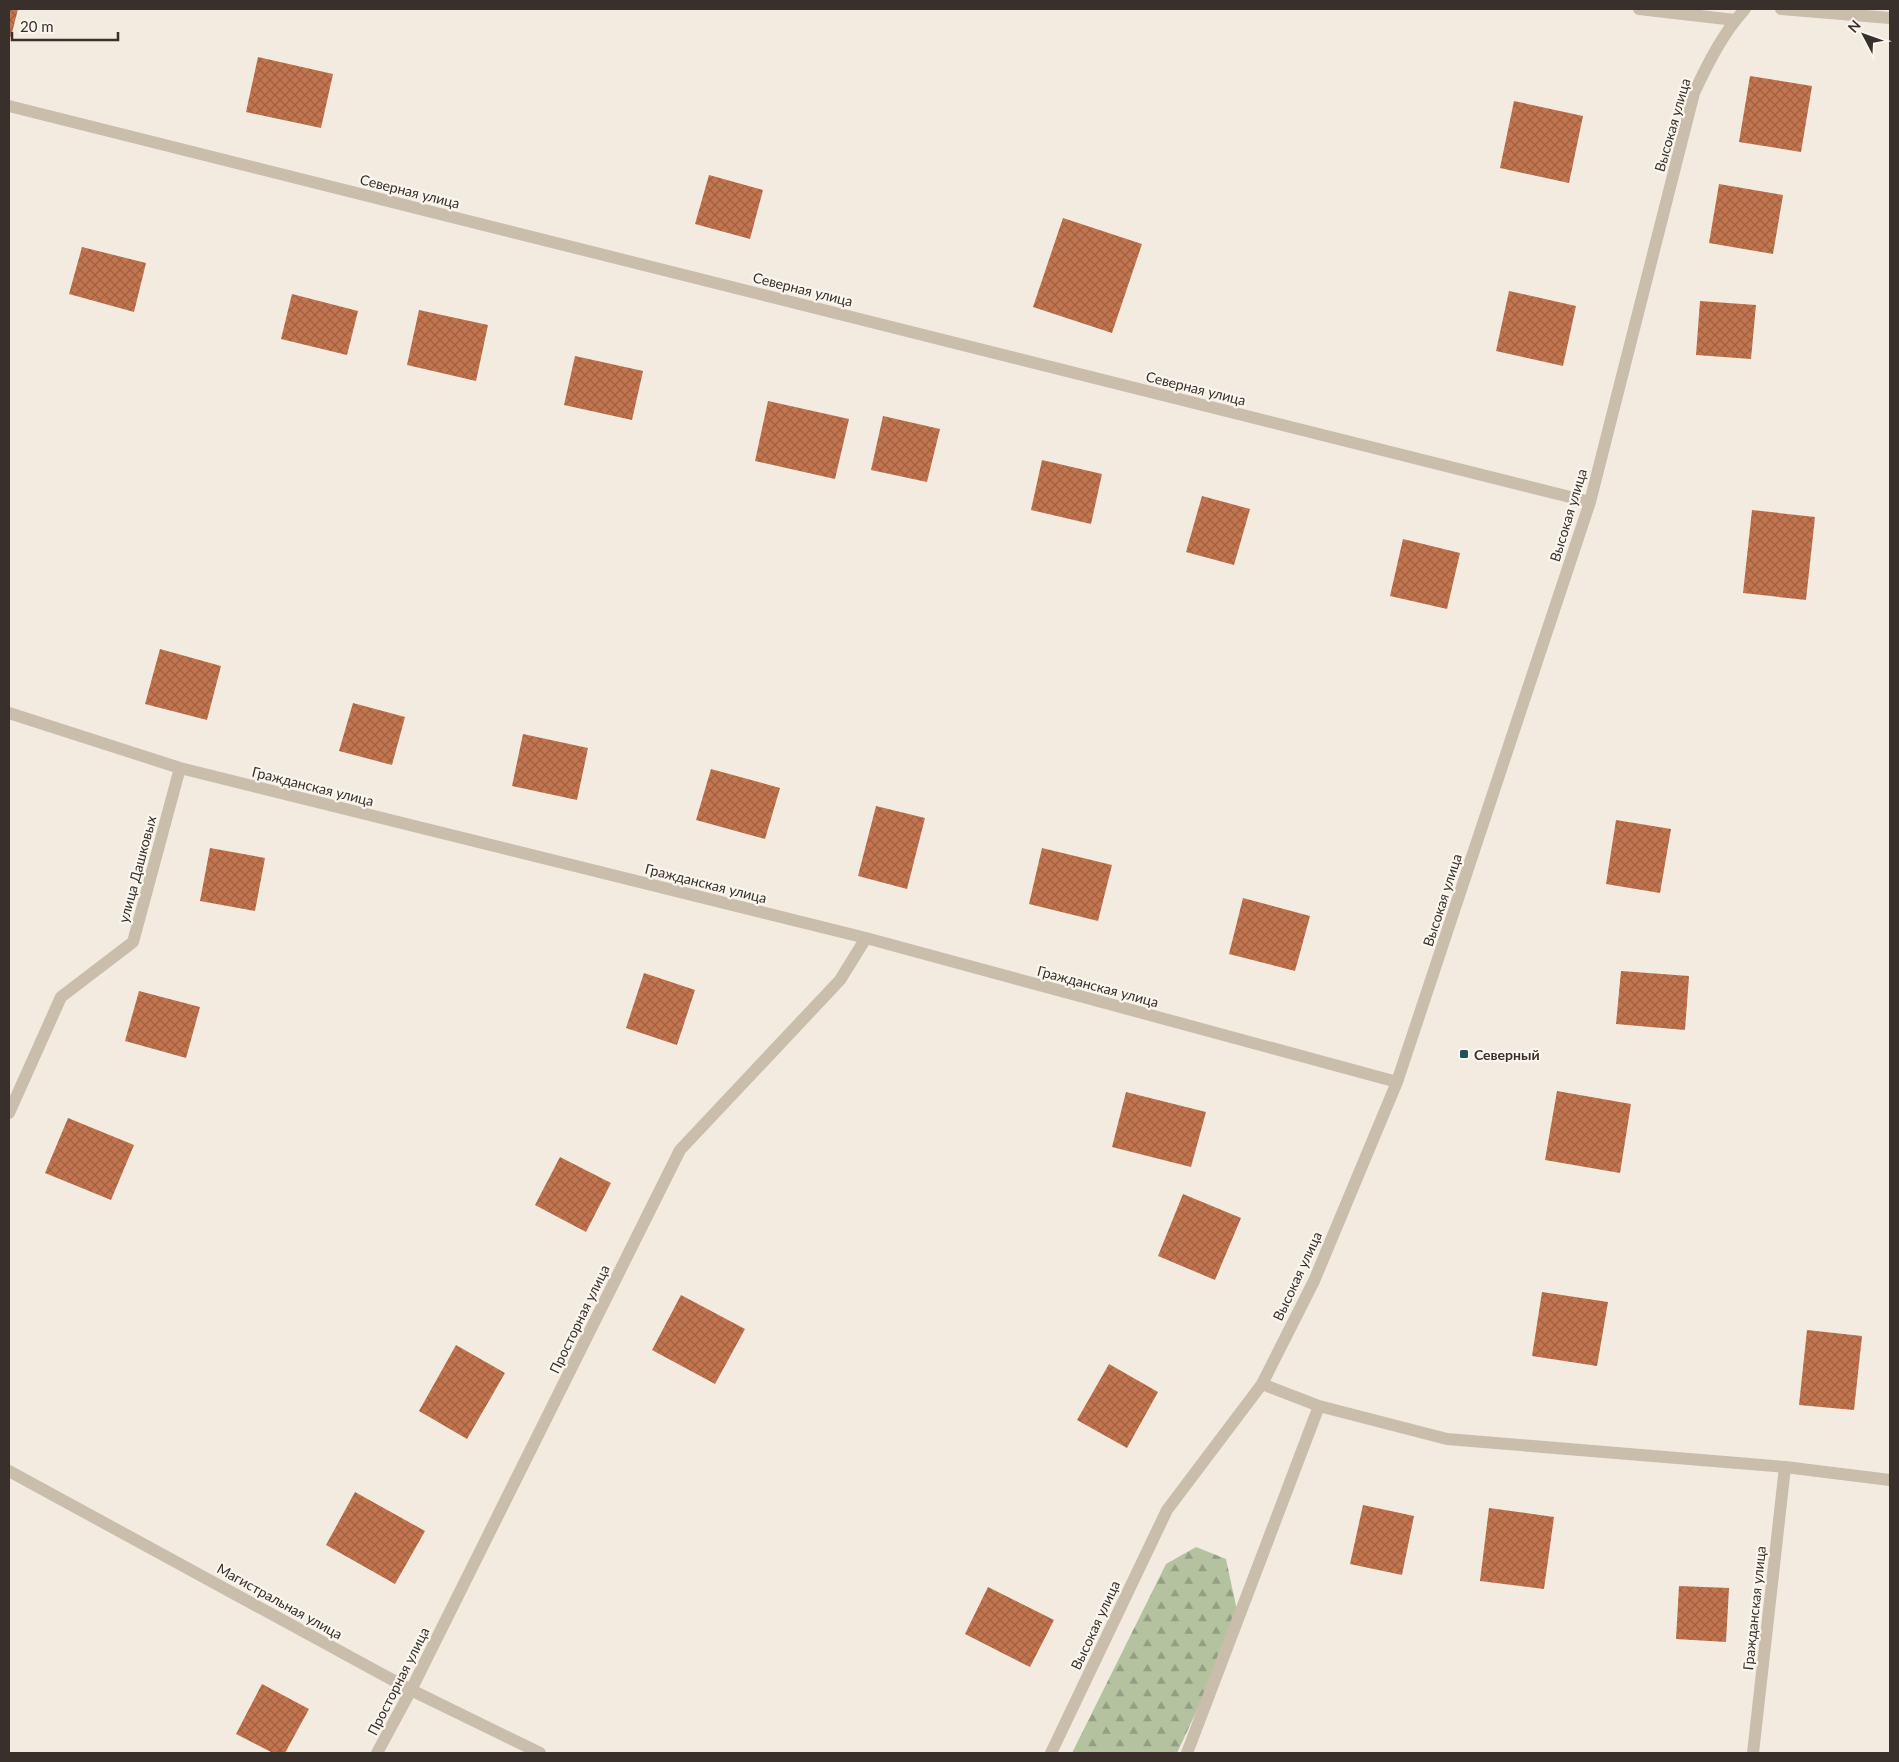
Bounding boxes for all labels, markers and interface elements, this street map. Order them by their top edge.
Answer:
scale bar [12,10,119,42]
north arrow [1839,10,1889,60]
text: N [1844,16,1864,36]
text: 20 m [20,17,54,35]
street label: Высокая улица [1651,76,1693,174]
street label: Северная улица [358,170,462,212]
street label: Северная улица [751,268,855,310]
street label: Северная улица [1144,367,1248,409]
street label: Высокая улица [1546,466,1590,564]
street label: Гражданская улица [250,763,376,809]
street label: улица Дашковых [115,814,159,924]
street label: Высокая улица [1419,851,1465,948]
street label: Гражданская улица [643,860,769,906]
street label: Гражданская улица [1036,962,1161,1010]
place label: Северный [1474,1046,1540,1063]
marker: Северный [1458,1048,1470,1060]
street label: Высокая улица [1269,1229,1325,1323]
street label: Просторная улица [545,1262,613,1376]
street label: Гражданская улица [1739,1545,1769,1671]
street label: Магистральная улица [214,1559,346,1643]
street label: Высокая улица [1067,1578,1123,1672]
street label: Просторная улица [363,1624,433,1738]

